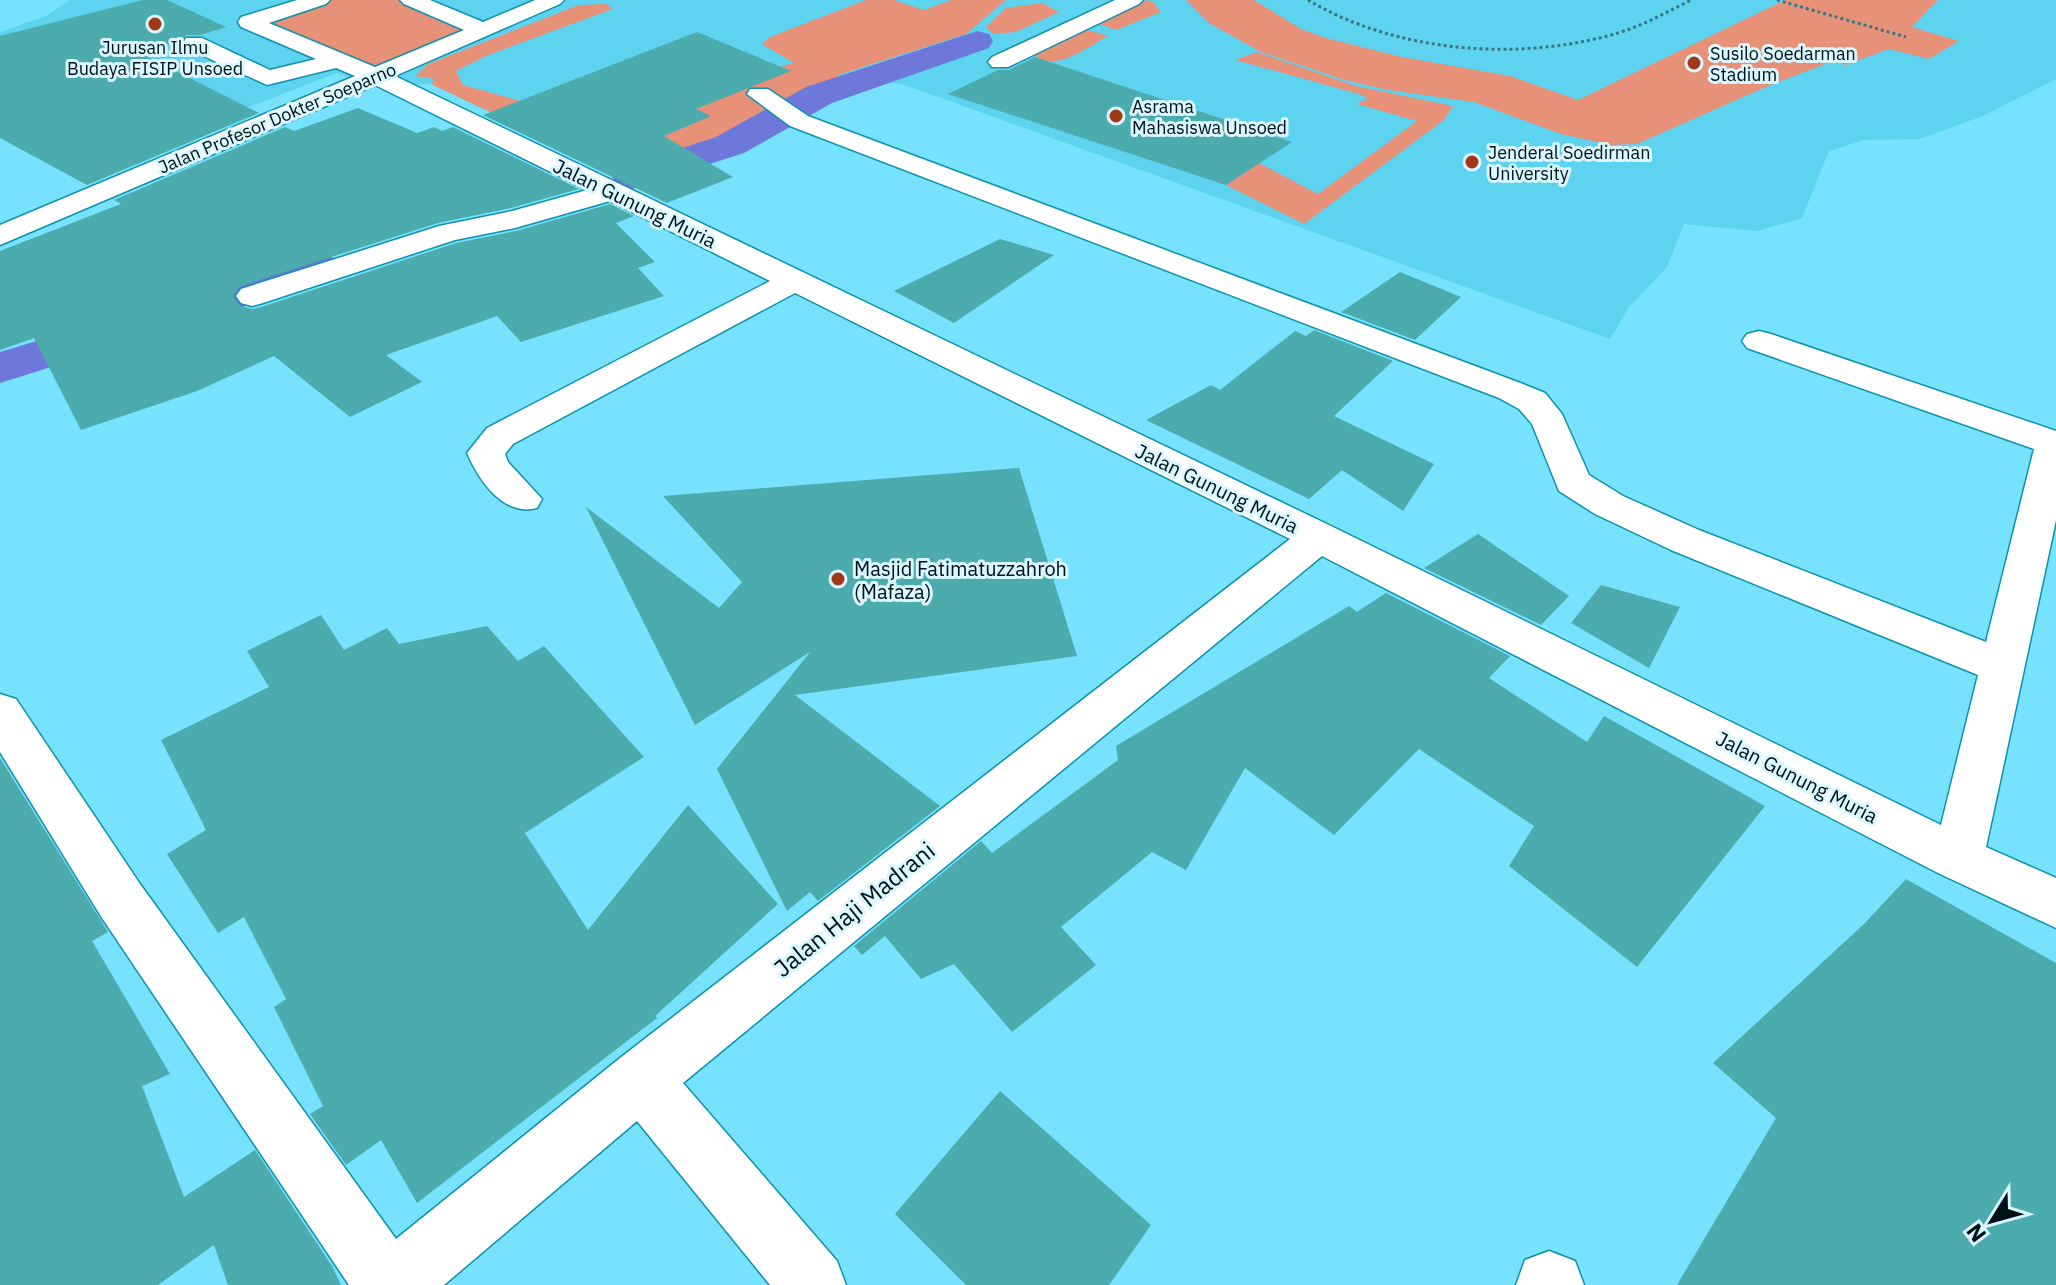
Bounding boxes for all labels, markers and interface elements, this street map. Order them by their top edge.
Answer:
marker: Jurusan Ilmu Budaya FISIP Unsoed [146,15,164,33]
place label: Jurusan Ilmu Budaya FISIP Unsoed [67,36,243,80]
place label: Susilo Soedarman Stadium [1710,42,1856,86]
marker: Susilo Soedarman Stadium [1685,54,1703,72]
street label: Jalan Profesor Dokter Soeparno [155,57,399,179]
place label: Asrama Mahasiswa Unsoed [1132,95,1287,139]
marker: Asrama Mahasiswa Unsoed [1107,107,1125,125]
place label: Jenderal Soedirman University [1488,141,1650,185]
street label: Jalan Gunung Muria [549,152,721,254]
marker: Jenderal Soedirman University [1463,153,1481,171]
street label: Jalan Gunung Muria [1131,437,1303,539]
place label: Masjid Fatimatuzzahroh (Mafaza) [854,555,1067,605]
marker: Masjid Fatimatuzzahroh (Mafaza) [829,570,847,588]
street label: Jalan Gunung Muria [1711,724,1883,830]
street label: Jalan Haji Madrani [767,834,941,984]
north arrow [1952,1181,2032,1261]
text: N [1959,1218,1992,1248]

